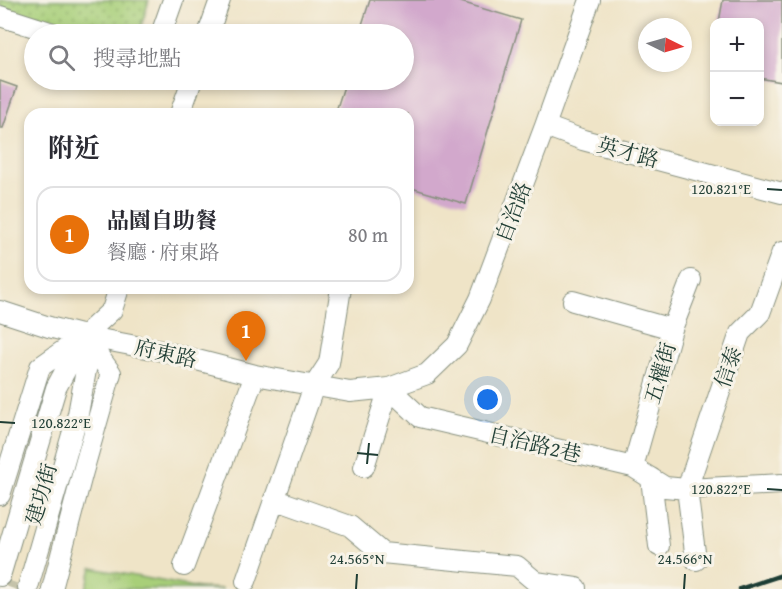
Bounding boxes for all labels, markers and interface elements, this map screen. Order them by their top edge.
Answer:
north arrow [638,18,692,72]
map controls [710,18,764,126]
button: + [710,18,764,72]
search box [24,24,414,90]
icon: search [45,41,78,74]
text: 搜尋地點 [93,42,181,74]
button: − [710,72,764,126]
text: 附近 [48,128,100,167]
street label: 英才路 [594,129,662,175]
street label: 自治路 [487,177,539,247]
text: 120.821°E [691,178,751,199]
text: 品園自助餐 [107,204,217,236]
text: 1 [64,220,75,249]
text: 80 m [348,220,388,249]
text: 餐廳 · 府東路 [107,237,219,266]
pin: 1 [226,312,266,361]
street label: 府東路 [132,331,200,375]
street label: 五權街 [636,338,684,408]
street label: 信泰 [707,342,749,392]
your location [473,385,502,414]
text: 120.822°E [31,412,91,433]
street label: 自治路2巷 [486,418,584,470]
street label: 建功街 [17,459,65,529]
text: 120.822°E [691,478,751,499]
text: 24.565°N [330,548,385,569]
text: 24.566°N [658,548,713,569]

